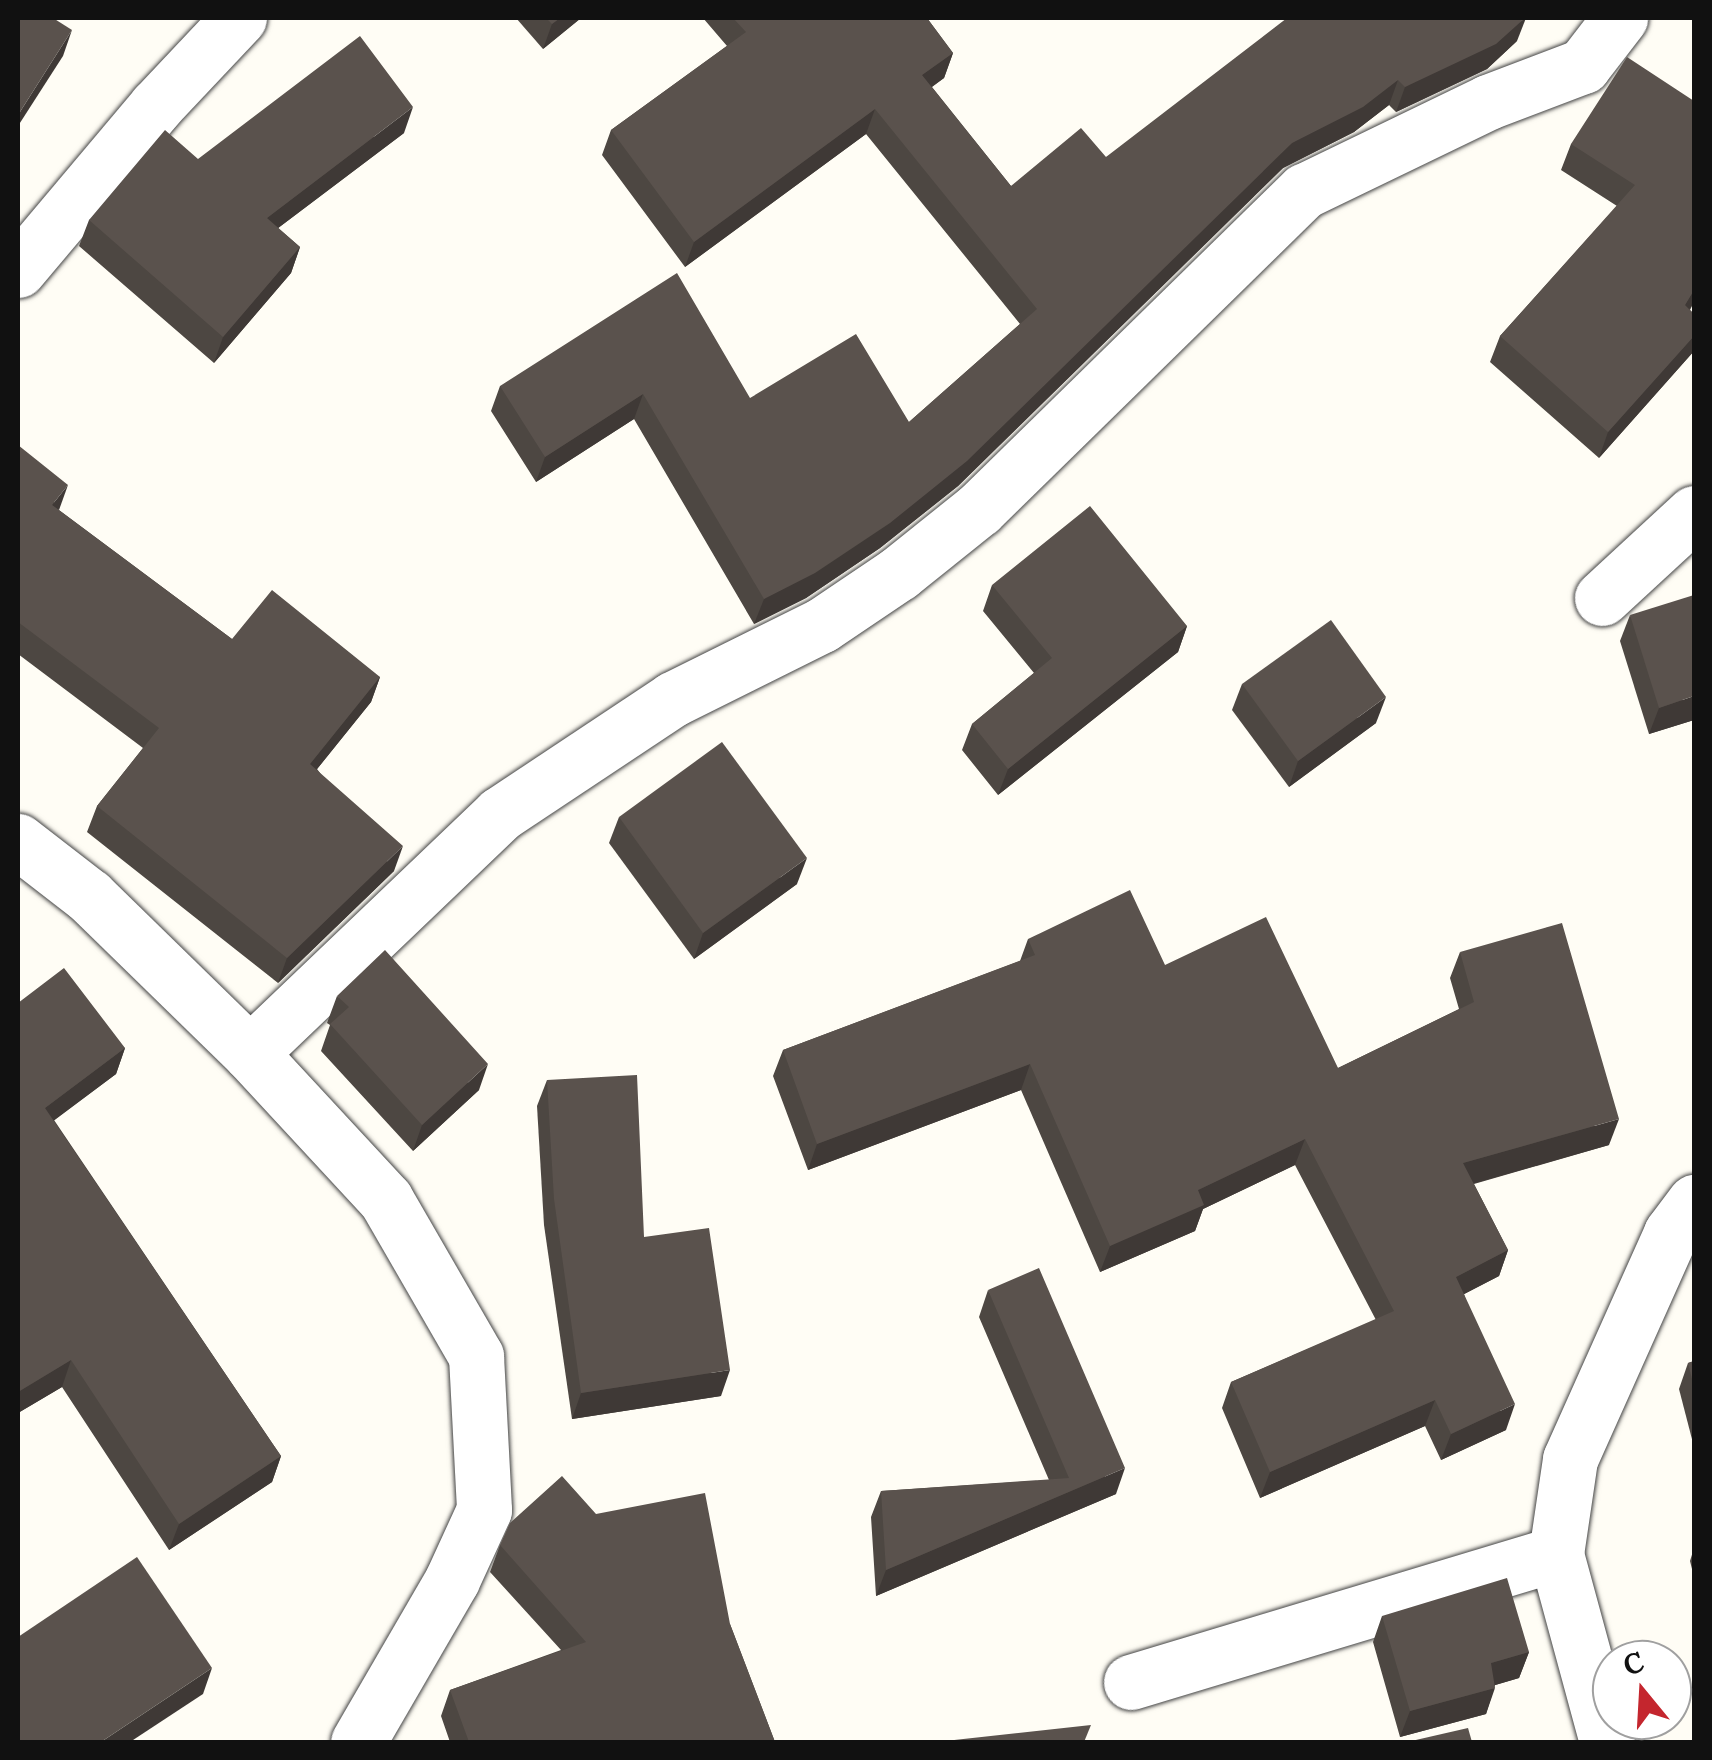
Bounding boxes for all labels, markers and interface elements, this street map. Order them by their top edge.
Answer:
north arrow [1592,1640,1692,1740]
text: С [1619,1643,1648,1683]

